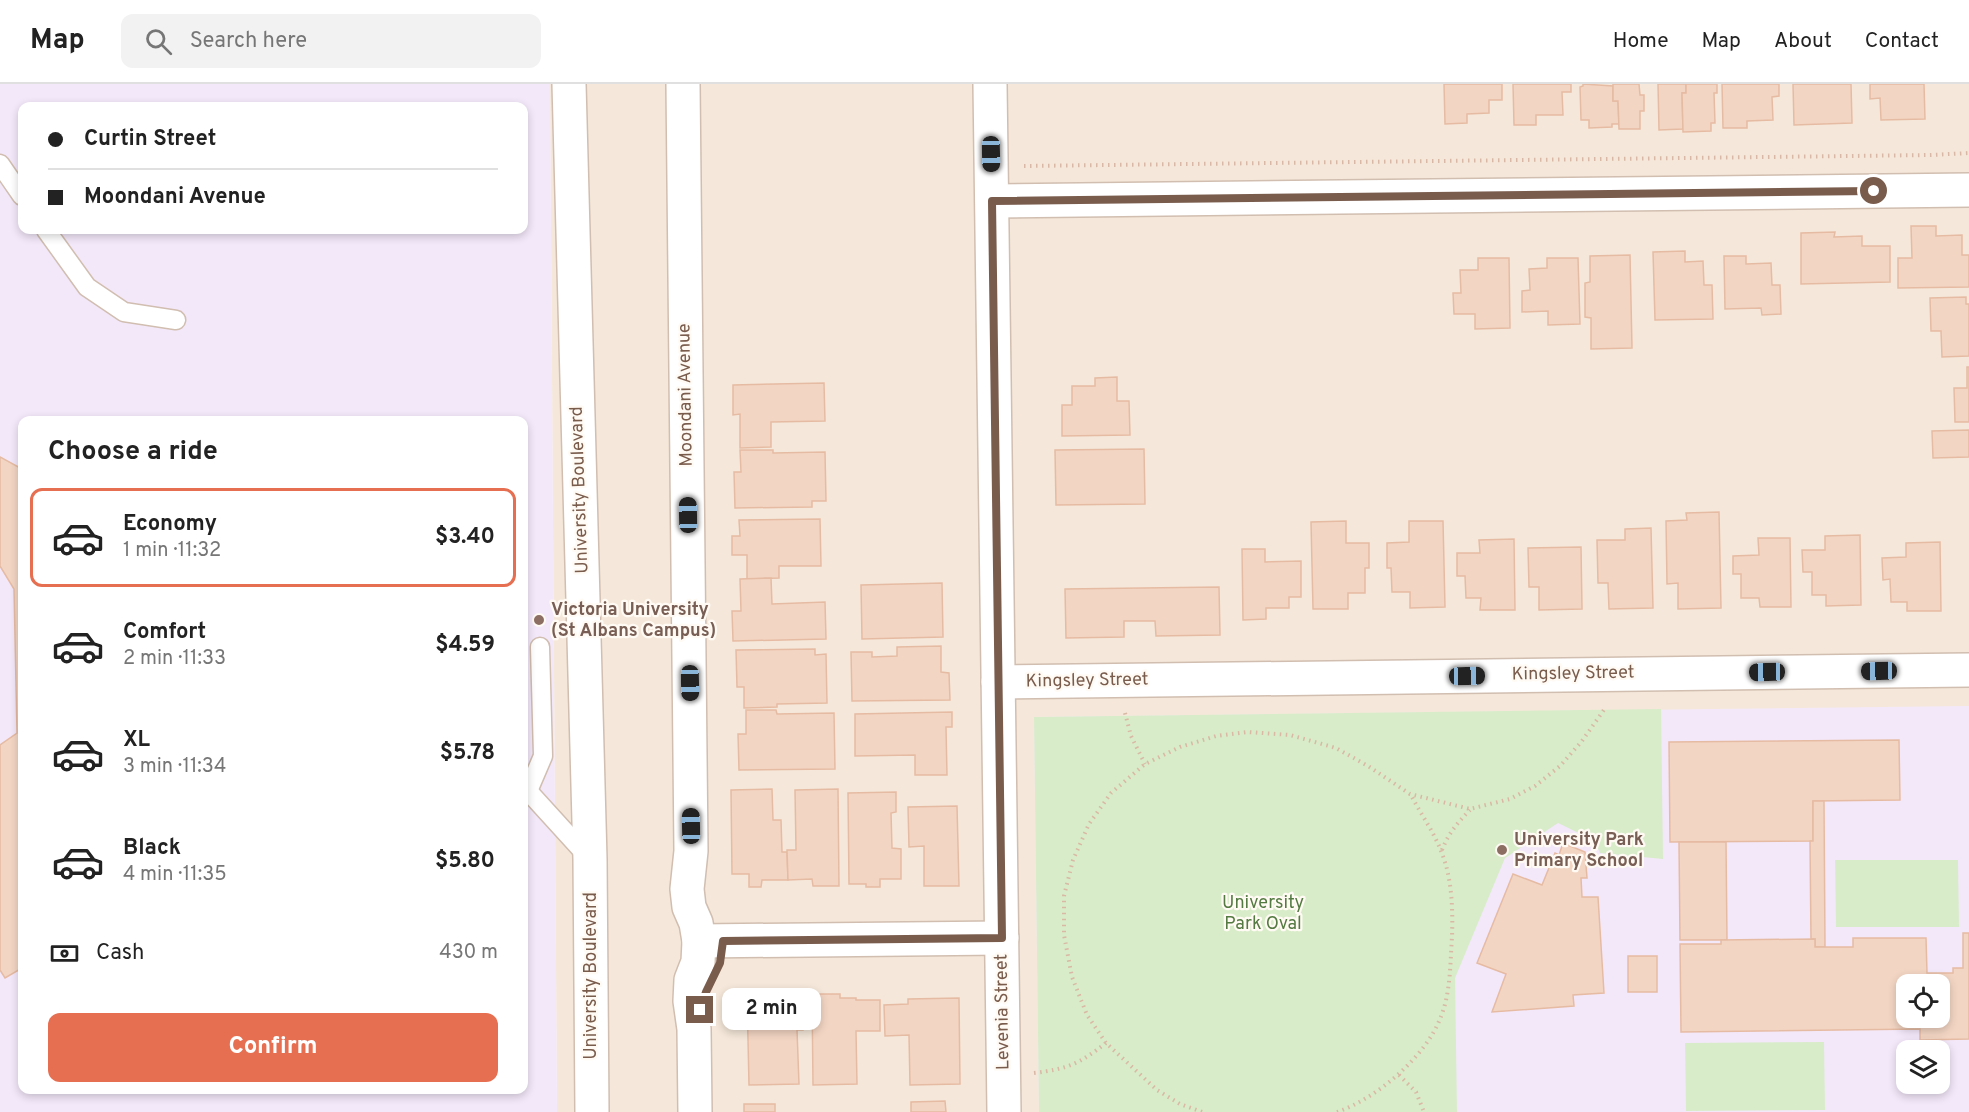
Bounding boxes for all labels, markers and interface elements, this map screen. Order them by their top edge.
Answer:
search box [121,14,541,68]
text: Map [30,23,85,59]
icon: search [142,25,175,58]
text: Search here [190,28,307,55]
text: Home [1613,28,1669,55]
text: Map [1702,28,1741,55]
text: About [1774,28,1832,55]
text: Contact [1865,28,1939,55]
text: Curtin Street [84,126,216,153]
car [982,136,1000,172]
route start [1860,177,1887,204]
text: Moondani Avenue [84,184,266,211]
street label: Moondani Avenue [673,323,699,467]
street label: University Boulevard [566,406,594,574]
text: Choose a ride [48,435,218,469]
car [679,497,697,533]
icon: car [51,511,105,565]
text: Economy [123,511,217,538]
text: $3.40 [435,524,495,551]
text: 1 min · 11:32 [123,538,221,564]
place label: Victoria University (St Albans Campus) [551,599,716,643]
marker: Victoria University (St Albans Campus) [532,613,546,627]
icon: car [51,619,105,673]
text: Comfort [123,619,206,646]
text: $4.59 [435,632,495,659]
text: 2 min · 11:33 [123,646,226,672]
street label: Kingsley Street [1511,661,1635,687]
car [1861,662,1897,680]
car [1749,663,1785,681]
car [681,665,699,701]
car [1449,667,1485,685]
street label: Kingsley Street [1025,668,1149,694]
icon: car [51,727,105,781]
text: XL [123,727,150,754]
text: $5.78 [440,740,495,767]
text: 3 min · 11:34 [123,754,226,780]
car [682,808,700,844]
place label: University Park Primary School [1514,829,1644,873]
icon: car [51,835,105,889]
text: Black [123,835,181,862]
marker: University Park Primary School [1495,843,1509,857]
text: $5.80 [435,848,495,875]
text: 4 min · 11:35 [123,862,227,888]
street label: University Boulevard [580,892,603,1060]
park label: University Park Oval [1222,892,1304,936]
icon: cash [48,937,81,970]
text: Cash [96,940,145,967]
text: 430 m [439,940,498,966]
street label: Levenia Street [990,954,1016,1070]
map controls [1896,974,1950,1094]
button: locate [1896,974,1950,1028]
callout: 2 min [721,989,820,1031]
route end [686,996,713,1023]
text: 2 min [745,996,798,1022]
button: Confirm [48,1013,498,1082]
button: layers [1896,1040,1950,1094]

